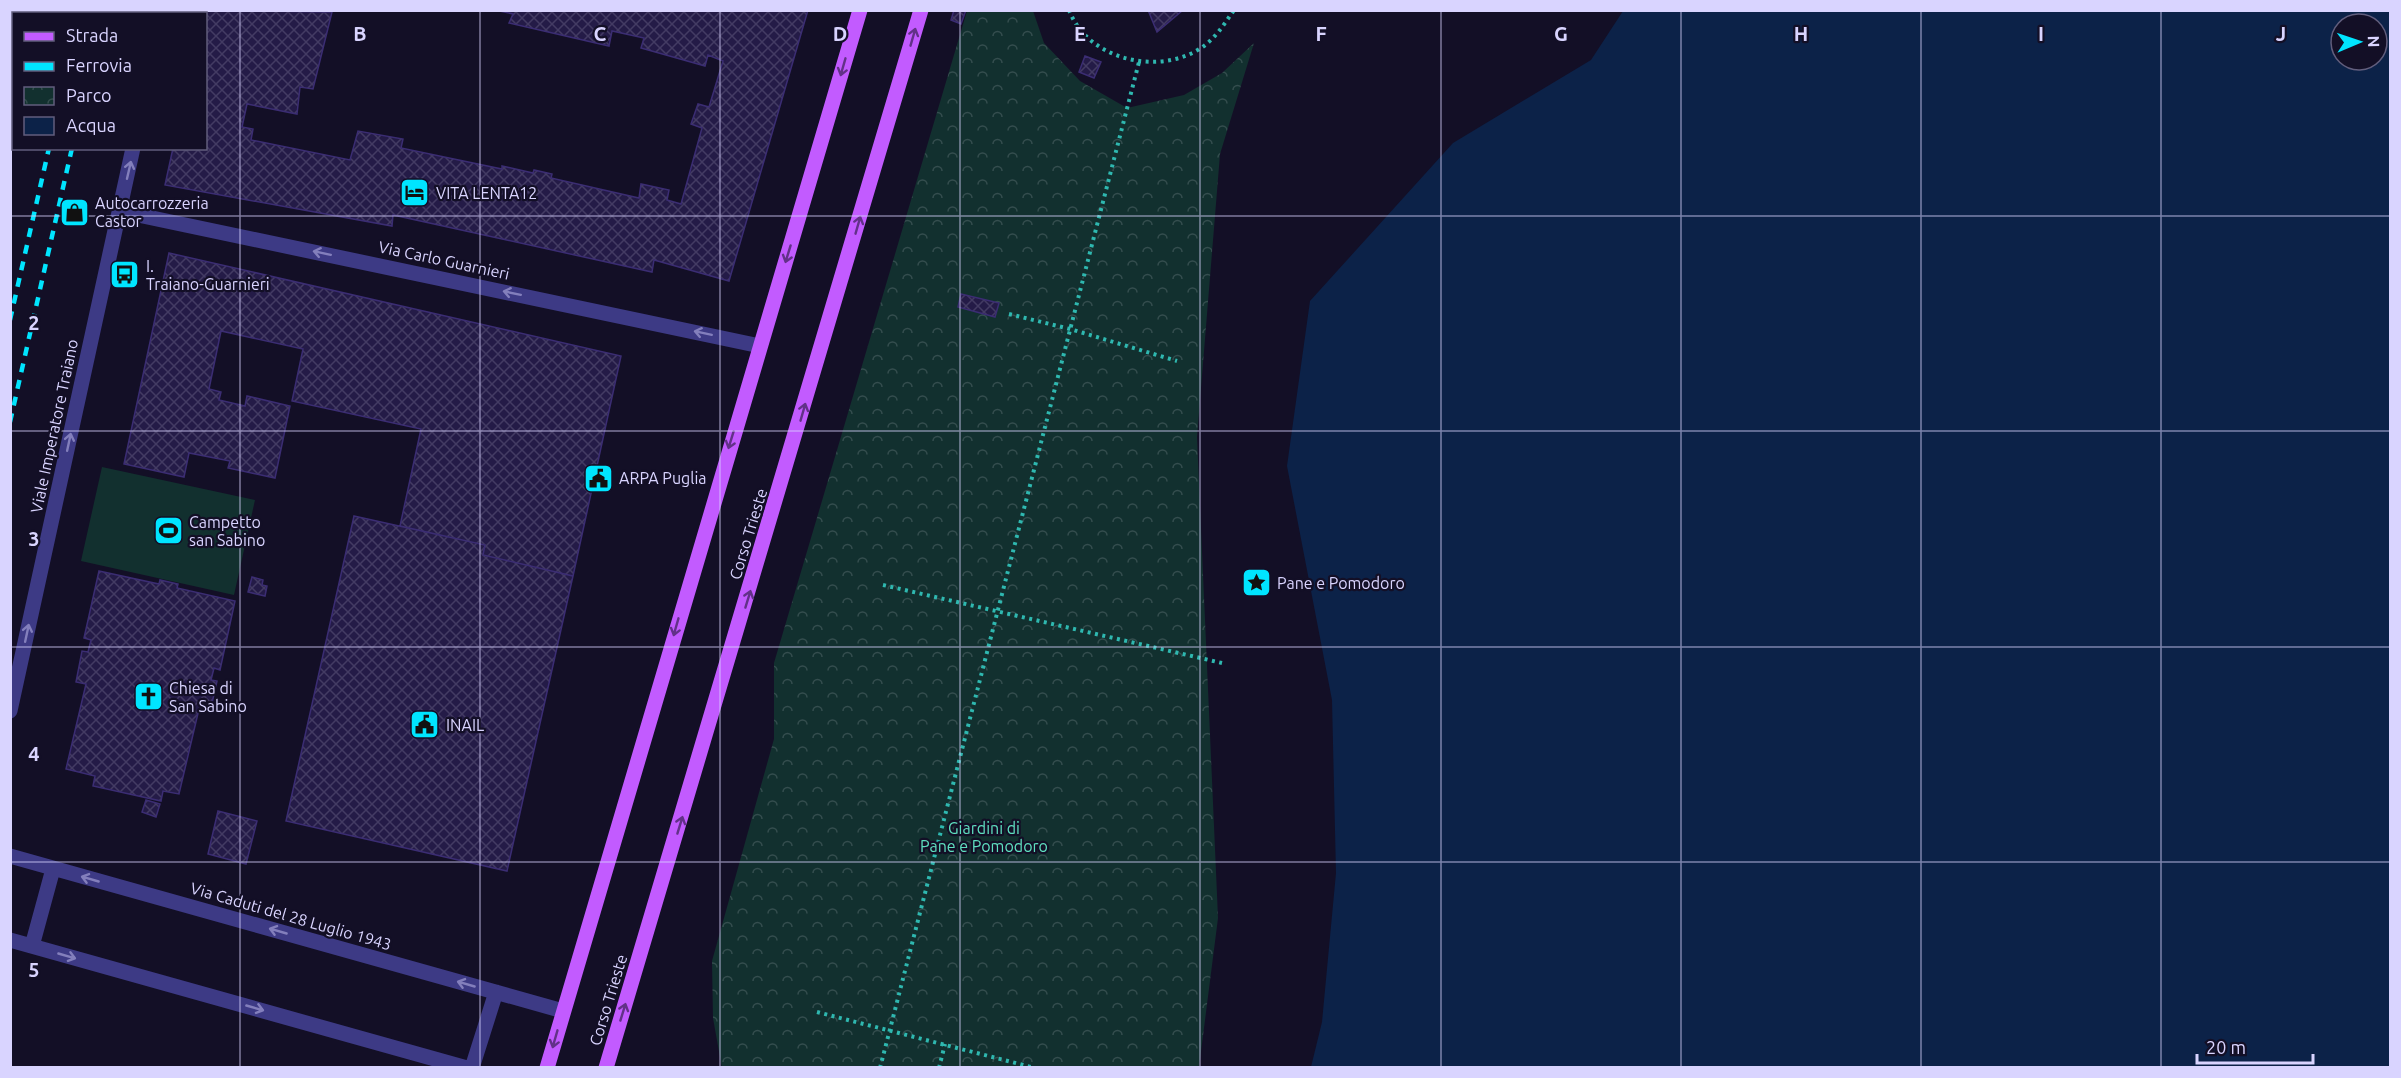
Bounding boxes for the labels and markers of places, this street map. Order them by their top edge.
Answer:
hotel icon: VITA LENTA12 [399,177,431,209]
place label: VITA LENTA12 [436,184,537,202]
place label: Autocarrozzeria Castor [95,194,209,230]
shop icon: Autocarrozzeria Castor [58,196,90,228]
place label: I. Traiano-Guarnieri [146,257,270,293]
bus stop icon: I. Traiano-Guarnieri [109,259,141,291]
public building icon: ARPA Puglia [582,462,614,494]
place label: ARPA Puglia [619,469,707,487]
place label: Campetto san Sabino [189,513,265,549]
sports icon: Campetto san Sabino [152,515,184,547]
place icon: Pane e Pomodoro [1240,567,1272,599]
place label: Pane e Pomodoro [1277,574,1405,592]
place label: Chiesa di San Sabino [169,679,247,715]
church icon: Chiesa di San Sabino [132,681,164,713]
public building icon: INAIL [409,709,441,741]
place label: INAIL [446,716,484,734]

